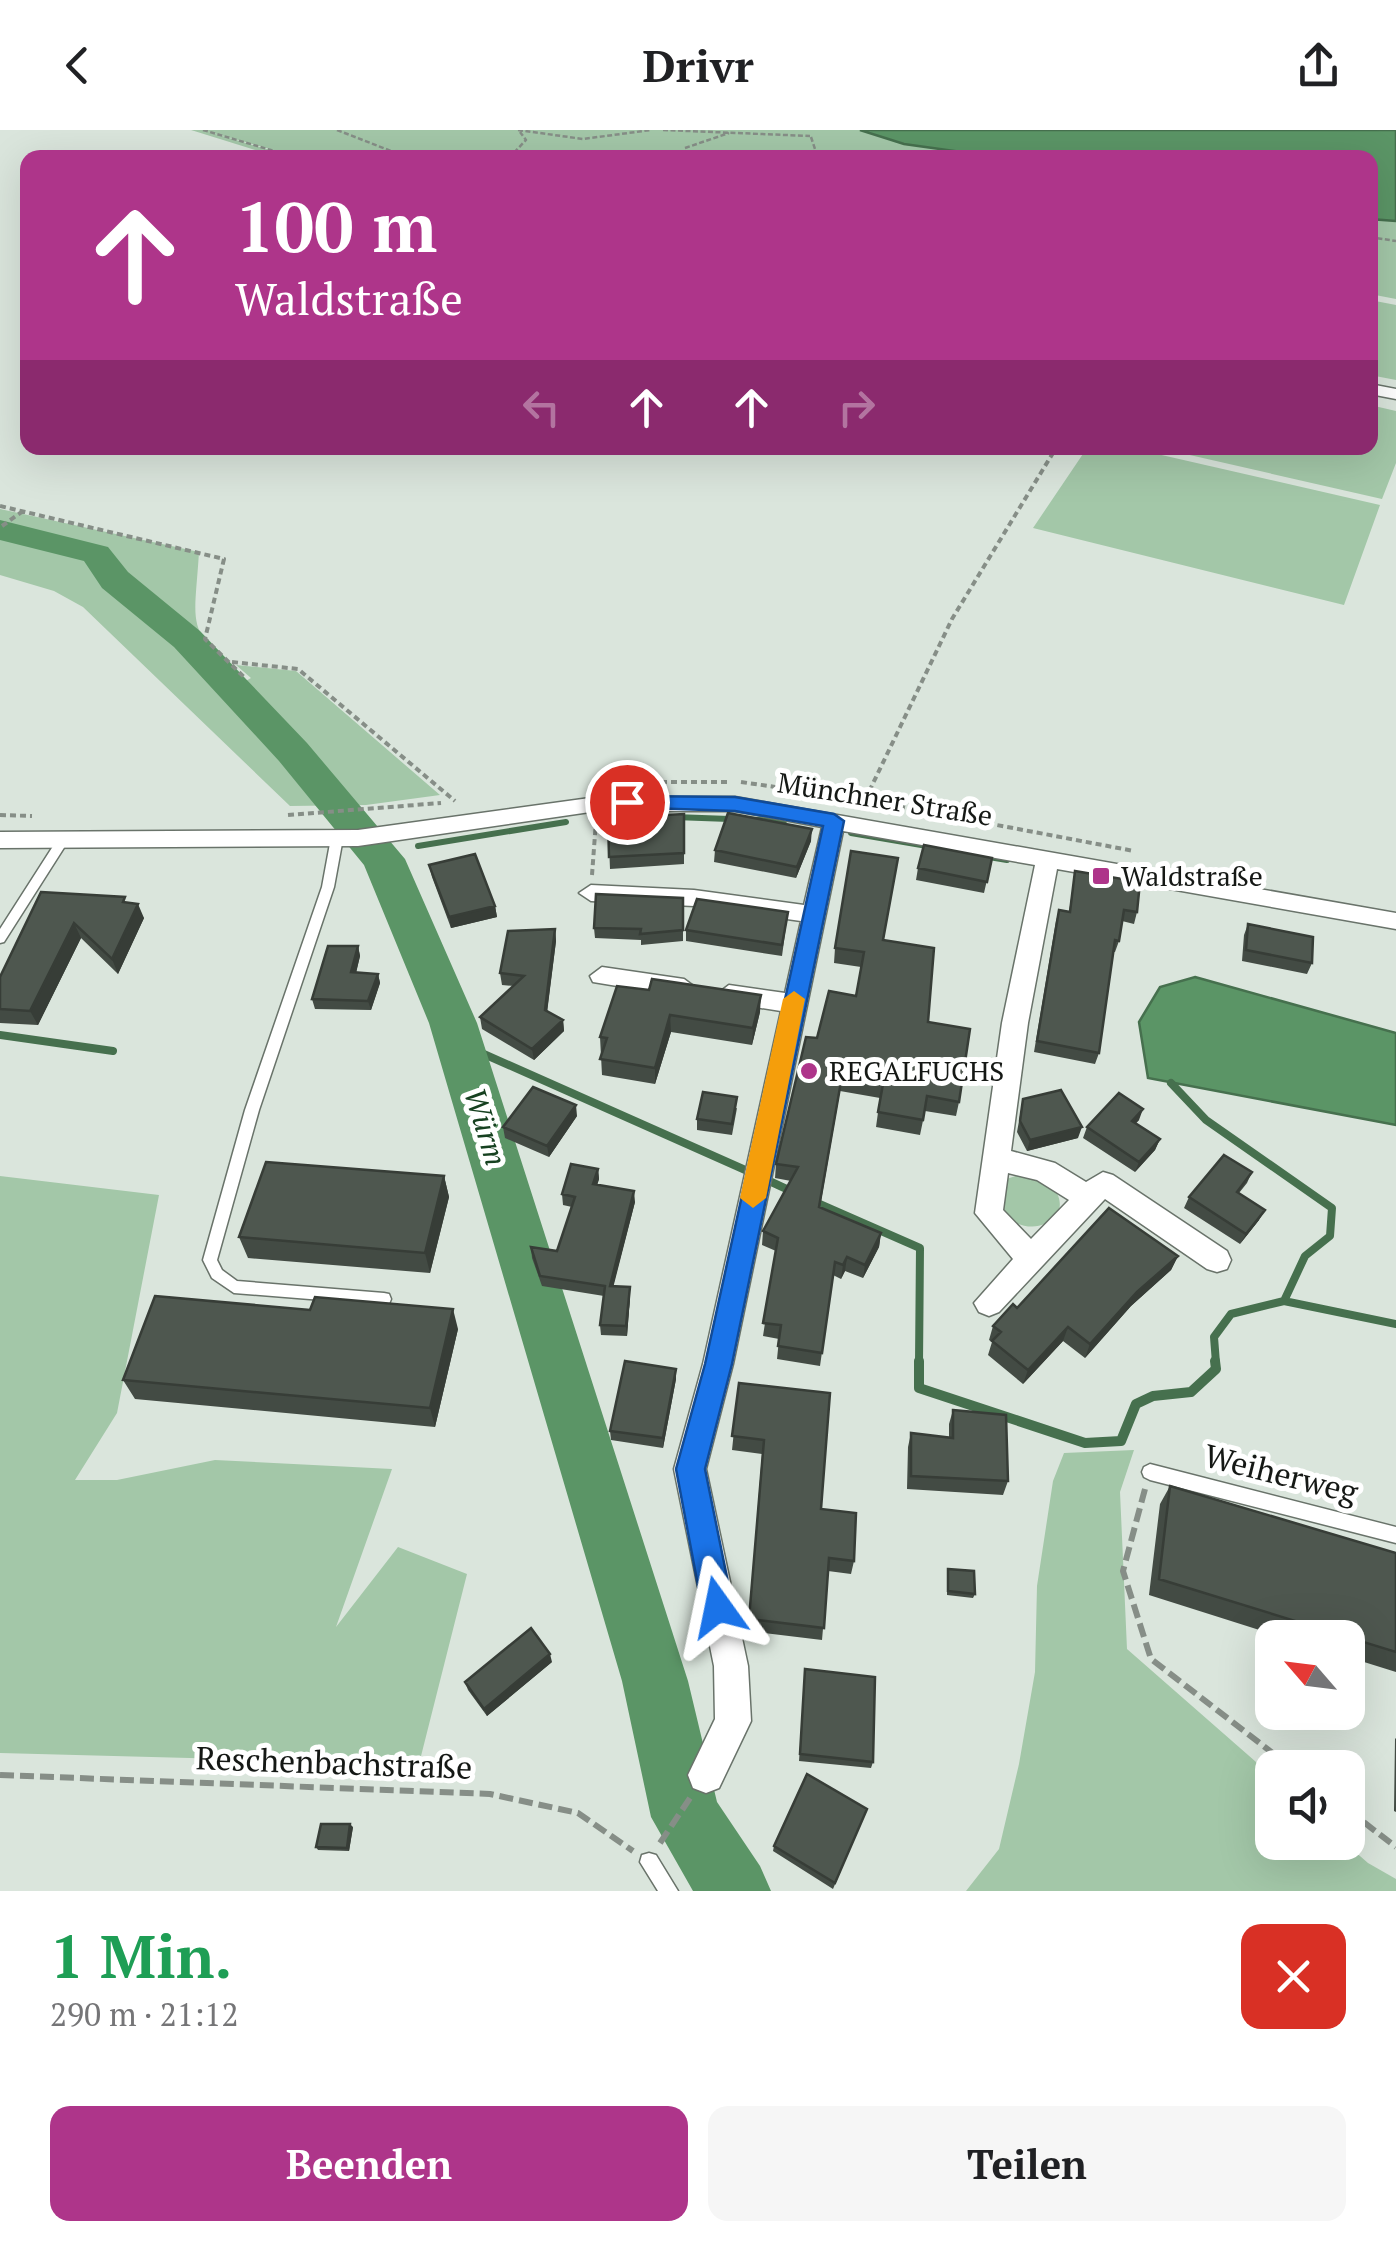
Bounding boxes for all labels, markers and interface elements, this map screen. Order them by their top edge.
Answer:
text: Drivr [642,35,754,95]
icon: back [50,38,105,93]
icon: share [1291,38,1346,93]
text: 100 m [235,179,437,272]
icon: ahead [70,190,200,320]
text: Waldstraße [235,268,463,328]
icon: left [514,380,569,435]
icon: ahead [619,380,674,435]
icon: ahead [724,380,779,435]
icon: right [829,380,884,435]
pin [585,760,670,845]
street label: Münchner Straße [775,763,995,834]
icon: arrive [600,775,655,830]
place label: Waldstraße [1121,857,1263,894]
marker: Waldstraße [1090,865,1112,887]
place label: REGALFUCHS [829,1052,1004,1089]
marker: REGALFUCHS [798,1060,820,1082]
water label: Würm [455,1083,517,1171]
street label: Weiherweg [1200,1434,1364,1513]
position arrow [666,1555,770,1659]
north arrow [1255,1620,1365,1730]
map controls [1255,1620,1365,1860]
street label: Reschenbachstraße [195,1736,473,1788]
button: sound [1255,1750,1365,1860]
text: 1 Min. [50,1916,232,1995]
button: close [1241,1924,1346,2029]
text: 290 m · 21:12 [50,1993,238,2035]
button: Beenden [50,2106,688,2221]
button: Teilen [708,2106,1346,2221]

